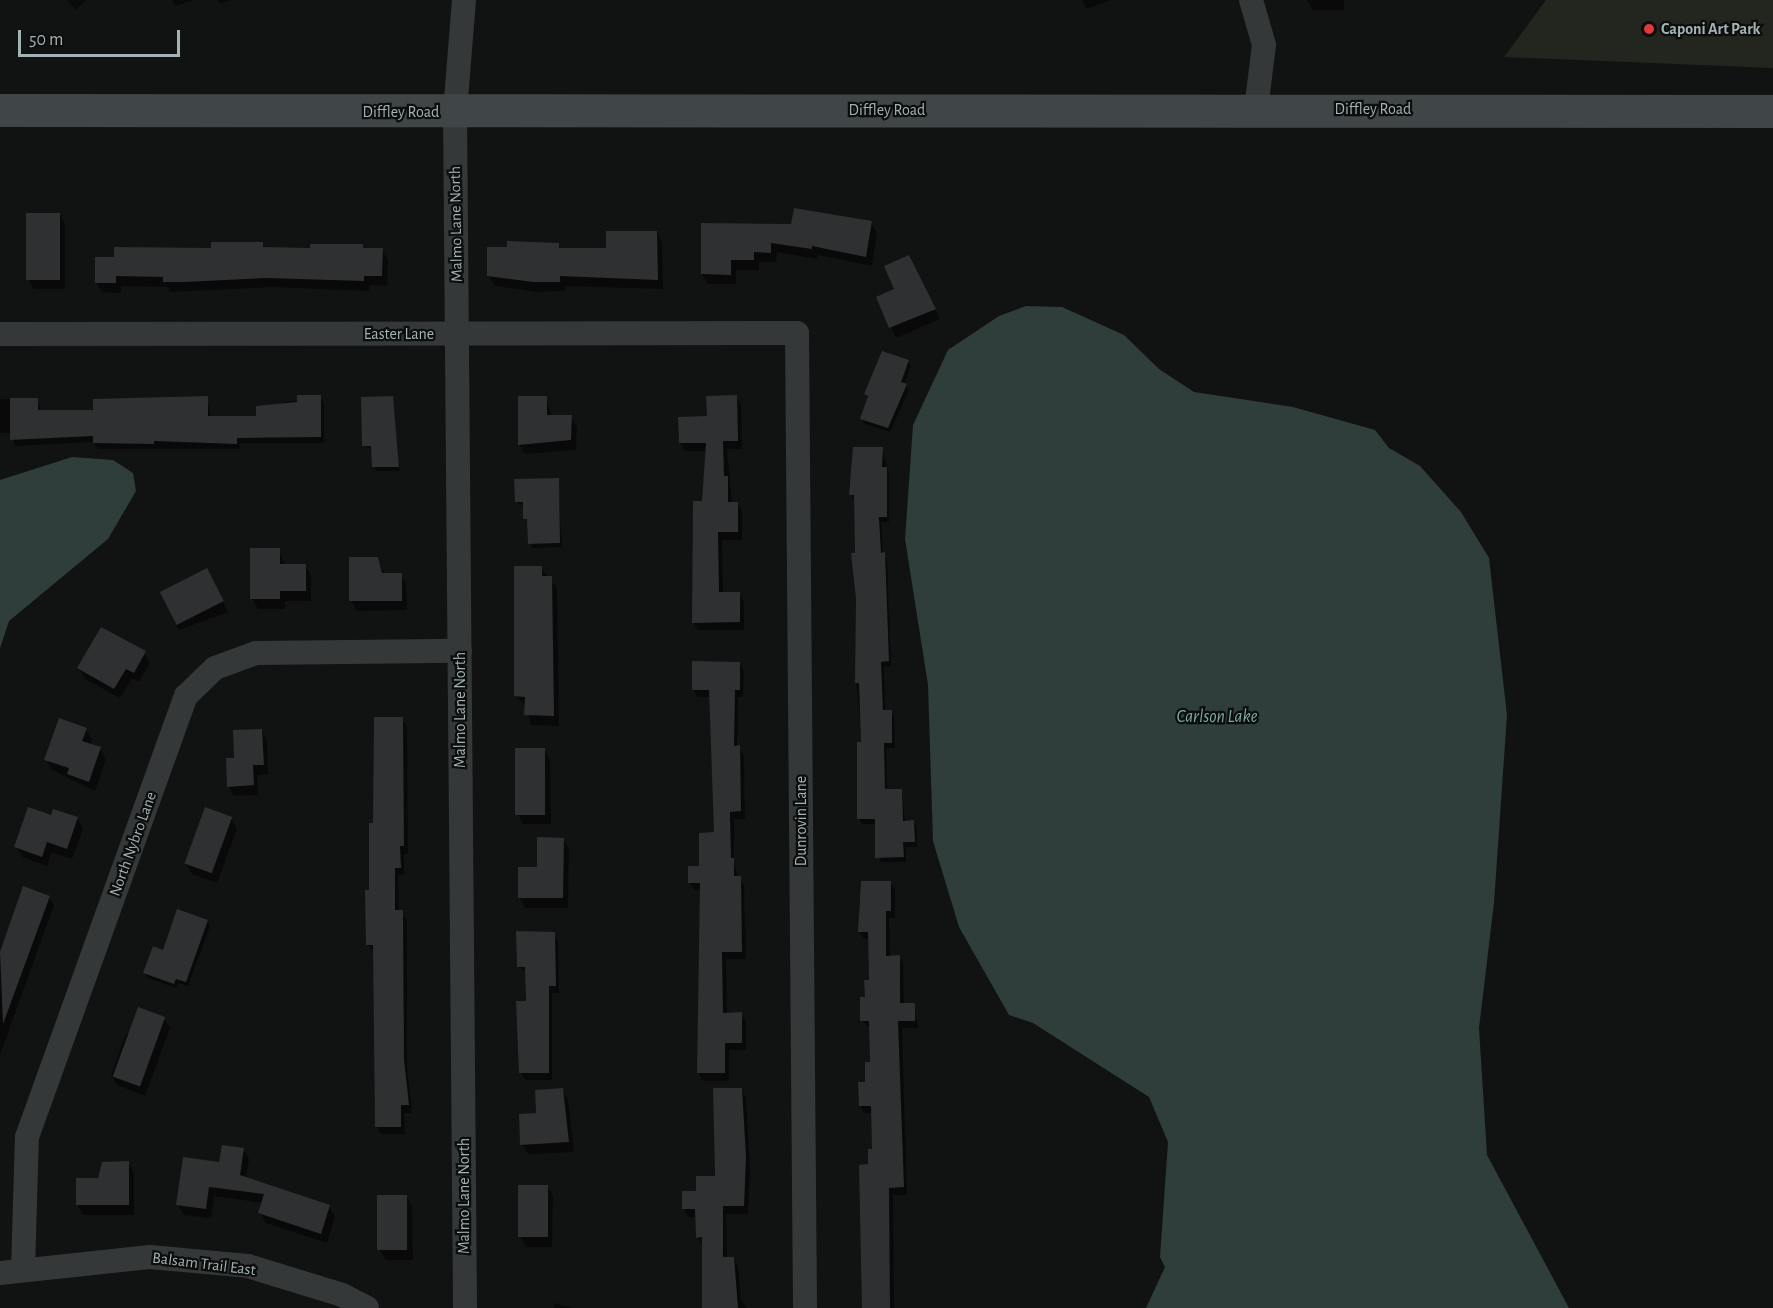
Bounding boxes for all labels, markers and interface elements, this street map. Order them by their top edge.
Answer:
scale bar [21,18,183,56]
place label: Caponi Art Park [1661,19,1761,39]
marker: Caponi Art Park [1642,22,1656,36]
text: 50 m [29,31,63,49]
street label: Diffley Road [1335,99,1411,119]
street label: Diffley Road [849,100,925,120]
street label: Diffley Road [363,102,439,122]
street label: Malmo Lane North [445,166,467,282]
street label: Easter Lane [364,324,434,344]
street label: Malmo Lane North [450,652,470,768]
water label: Carlson Lake [1177,706,1257,728]
street label: Dunrovin Lane [791,776,811,866]
street label: North Nybro Lane [105,789,161,899]
street label: Malmo Lane North [454,1138,474,1254]
street label: Balsam Trail East [151,1248,257,1280]

